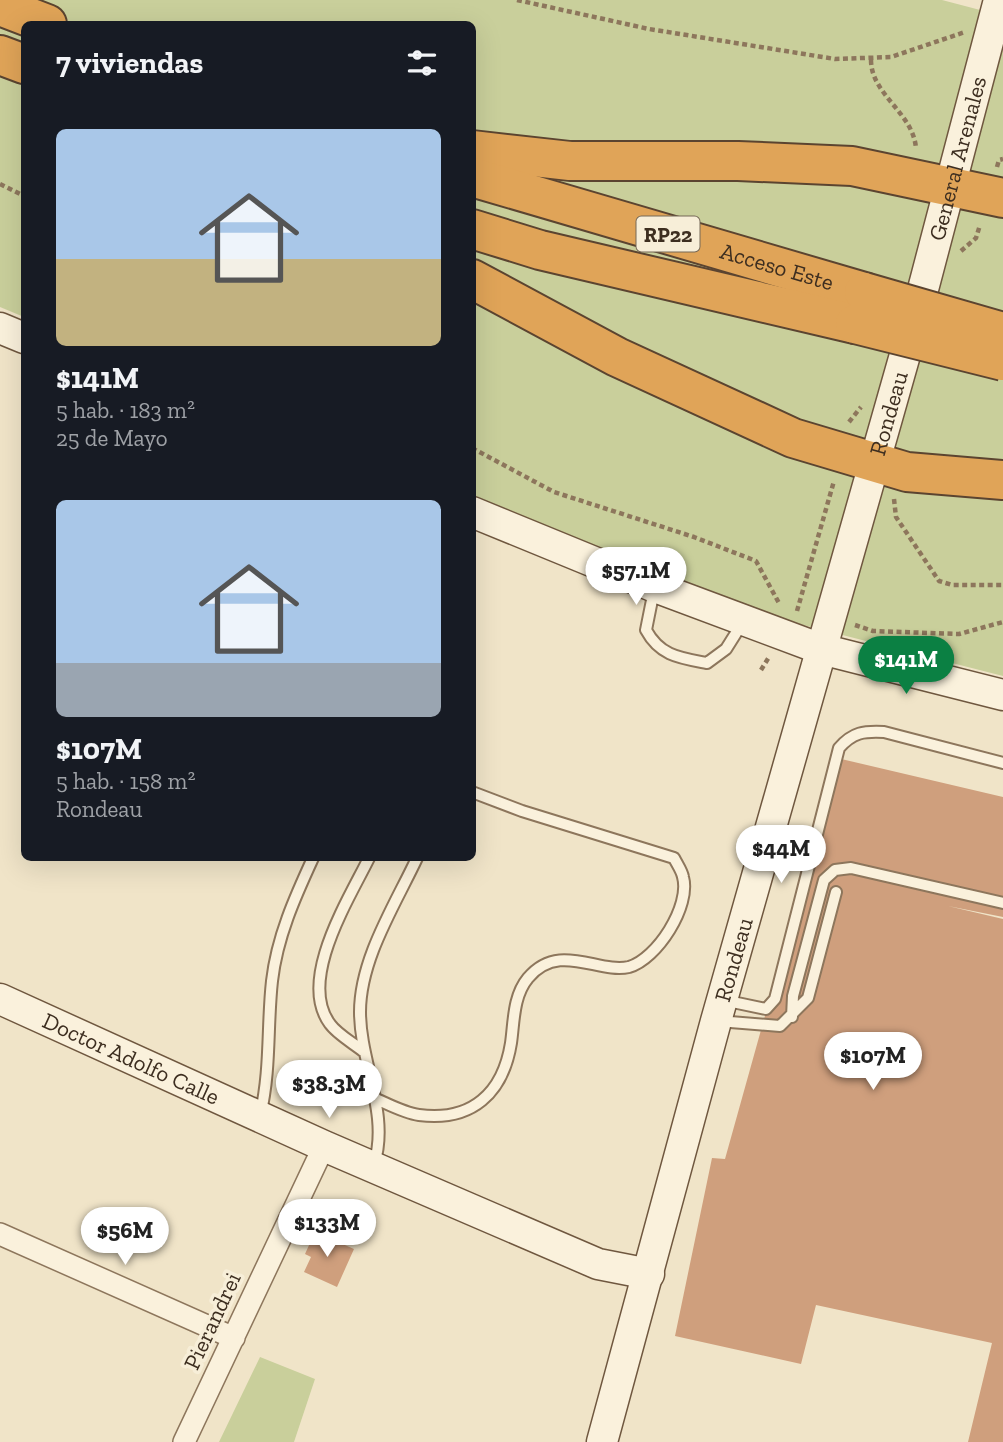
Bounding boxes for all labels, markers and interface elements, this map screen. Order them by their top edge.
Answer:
icon: filters [403,44,441,82]
text: 7 viviendas [56,45,203,81]
street label: General Arenales [922,73,992,244]
icon: home [186,175,312,301]
road number: RP22 [636,216,700,252]
street label: Acceso Este [717,237,837,296]
text: $141M [56,360,139,396]
street label: Rondeau [863,368,914,459]
text: 5 hab. · 183 m² [56,396,195,424]
text: 25 de Mayo [56,424,167,452]
icon: home [186,546,312,672]
pin: $57.1M [579,548,693,607]
text: $57.1M [601,556,671,584]
pin: $141M [857,636,955,696]
text: $141M [874,645,938,673]
text: $107M [56,731,142,767]
text: 5 hab. · 158 m² [56,767,195,795]
text: Rondeau [56,795,142,823]
pin: $44M [740,826,822,885]
text: $44M [752,834,810,862]
street label: Rondeau [708,914,759,1005]
street label: Doctor Adolfo Calle [38,1006,224,1111]
pin: $107M [824,1032,922,1092]
text: $107M [840,1041,906,1069]
pin: $38.3M [272,1060,386,1120]
text: $38.3M [292,1069,366,1097]
pin: $133M [278,1200,376,1259]
pin: $56M [84,1208,166,1267]
text: $133M [294,1208,360,1236]
text: $56M [97,1216,153,1244]
street label: Pierandrei [177,1268,247,1374]

